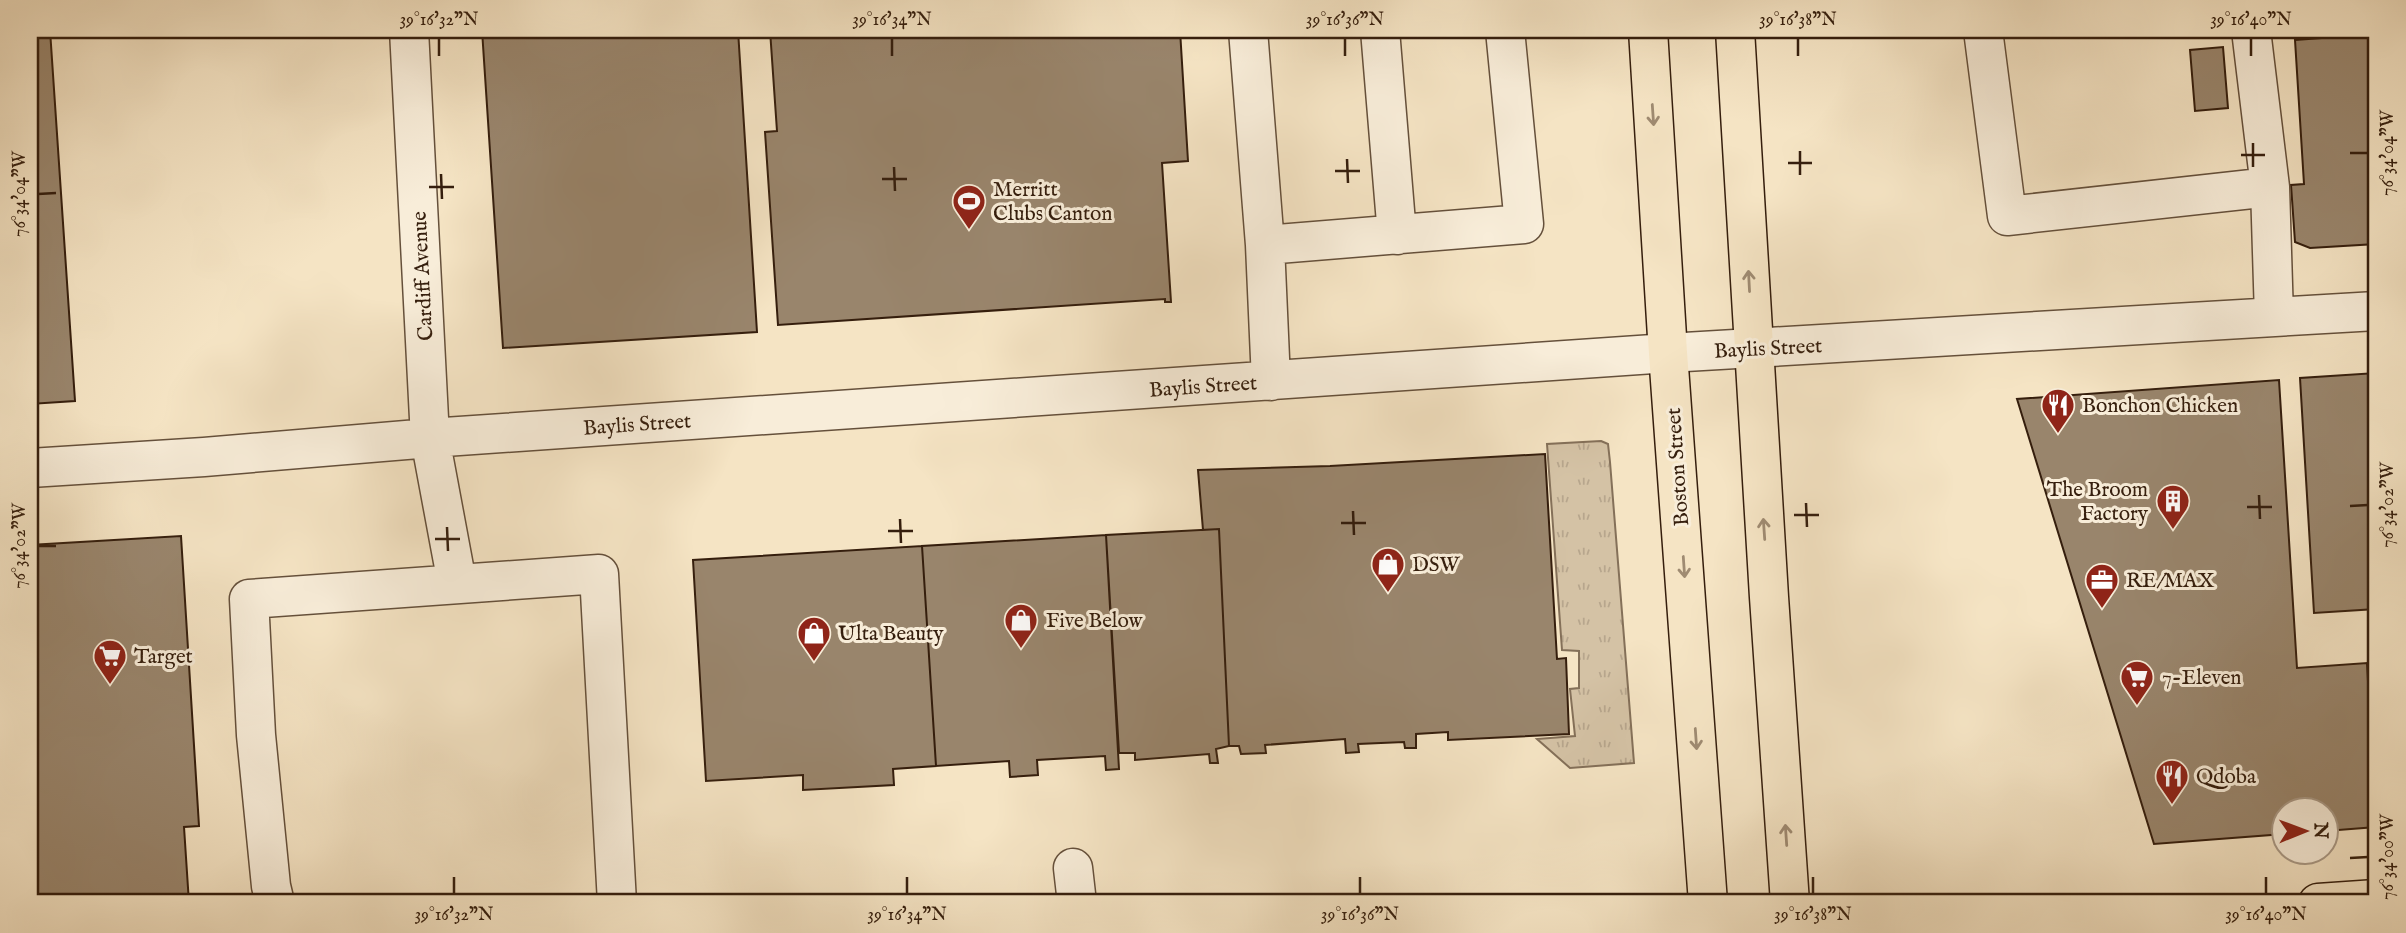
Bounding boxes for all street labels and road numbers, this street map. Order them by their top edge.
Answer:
street label: Cardiff Avenue [407,210,440,341]
street label: Baylis Street [1713,333,1823,366]
street label: Baylis Street [1148,370,1258,405]
street label: Boston Street [1661,407,1696,527]
street label: Baylis Street [582,408,692,443]

